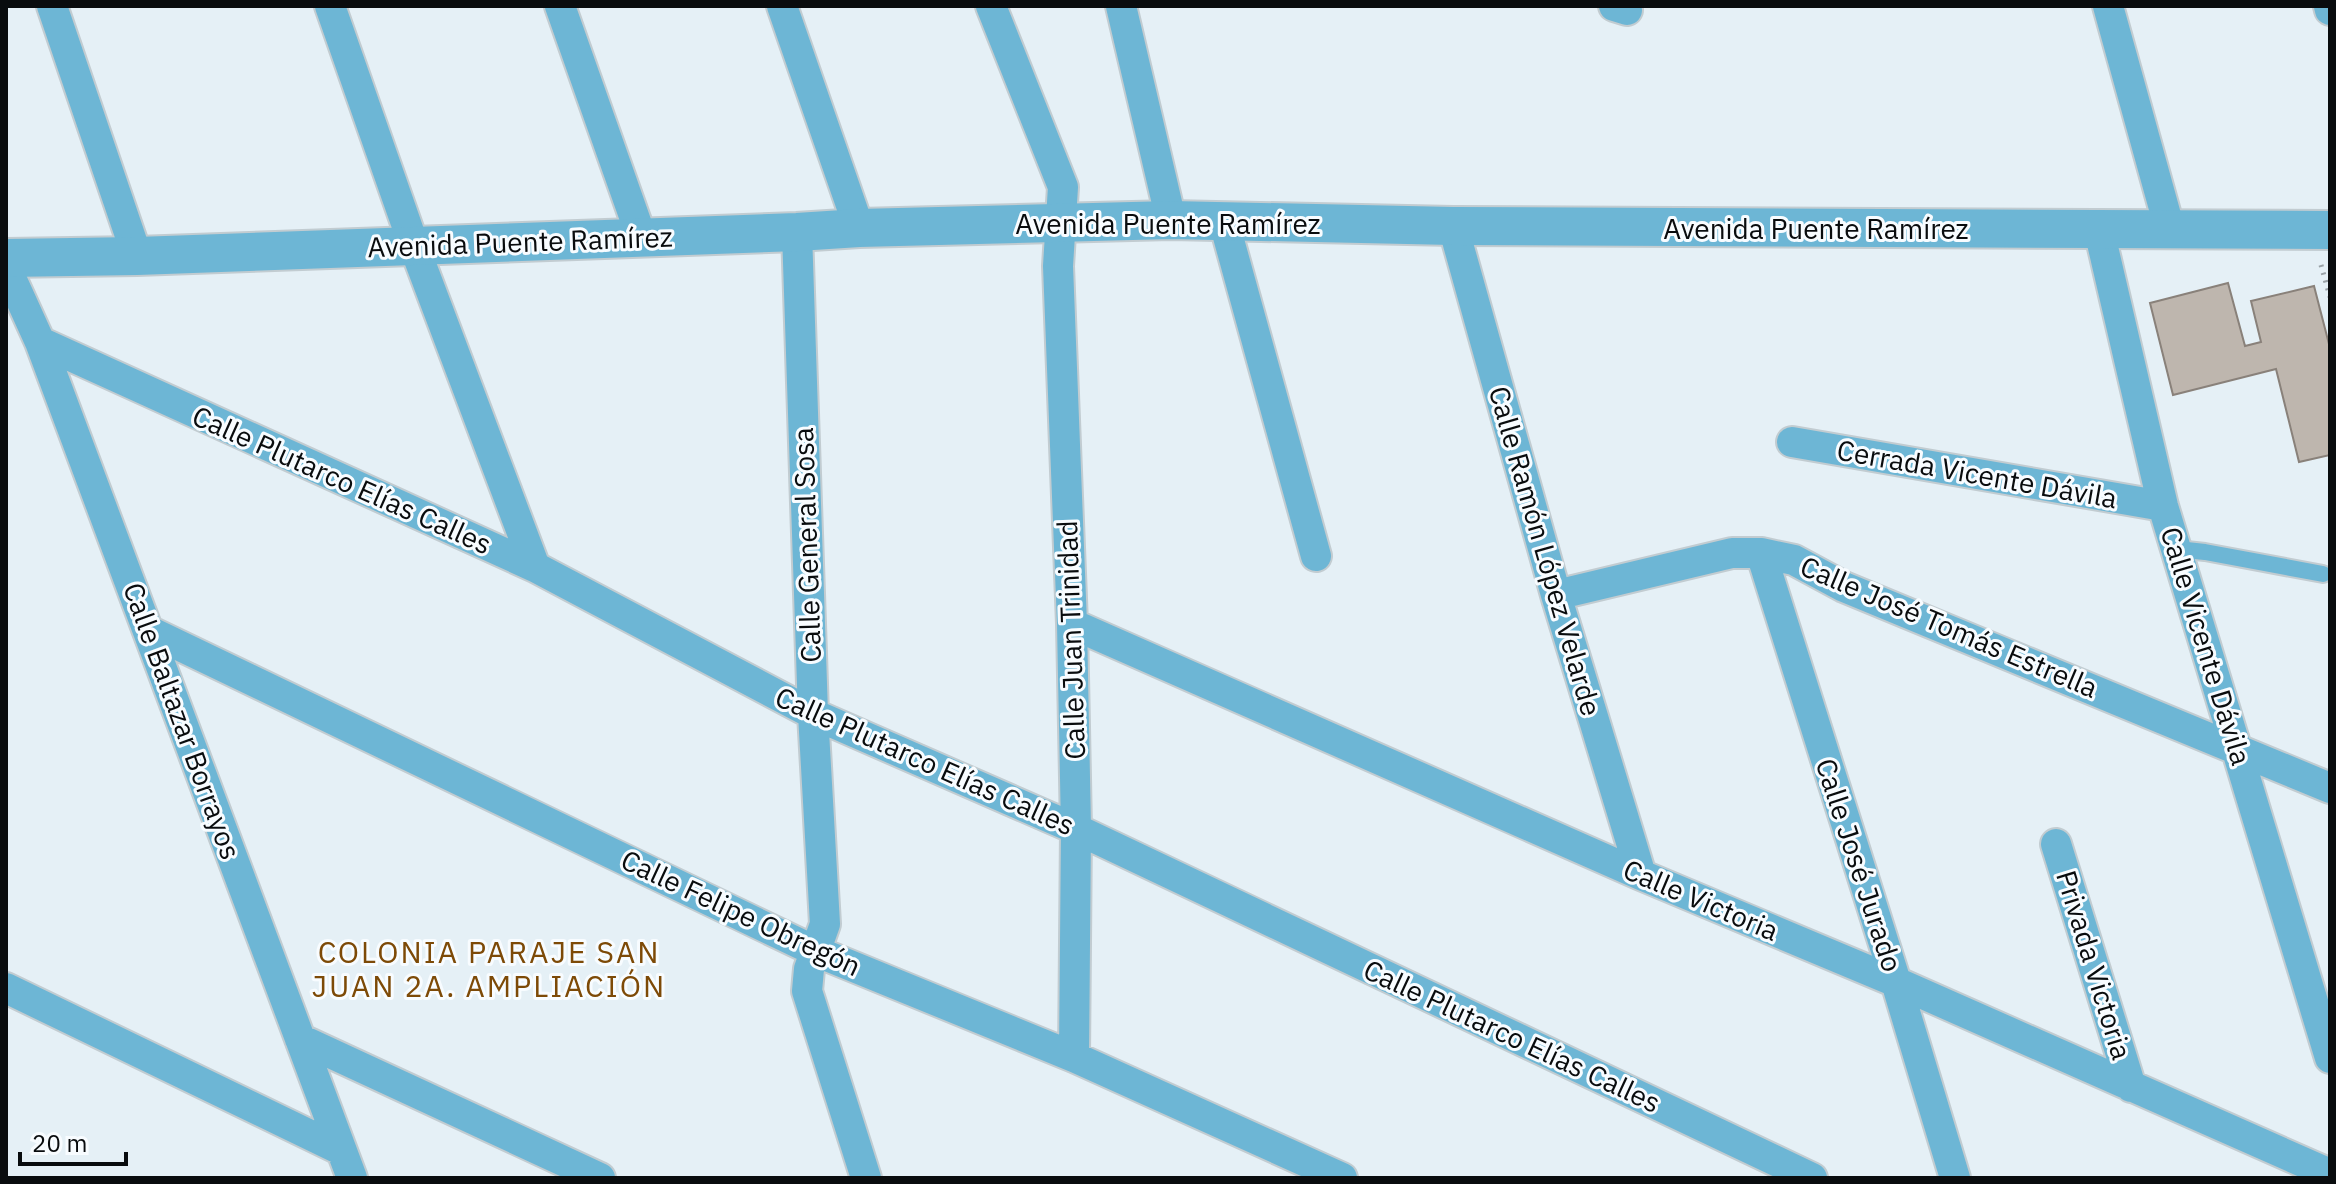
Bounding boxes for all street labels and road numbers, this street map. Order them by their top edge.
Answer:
street label: Avenida Puente Ramírez [1015,205,1321,242]
street label: Avenida Puente Ramírez [1663,210,1969,247]
street label: Avenida Puente Ramírez [367,218,673,265]
street label: Calle Ramón López Velarde [1481,382,1610,720]
street label: Calle Plutarco Elías Calles [187,397,498,562]
street label: Calle General Sosa [784,427,829,663]
street label: Cerrada Vicente Dávila [1834,431,2120,516]
street label: Calle Juan Trinidad [1048,520,1093,760]
street label: Calle Vicente Dávila [2153,522,2260,770]
street label: Calle José Tomás Estrella [1795,547,2104,706]
street label: Calle Baltazar Borrayos [115,577,250,864]
street label: Calle Plutarco Elías Calles [770,678,1081,843]
street label: Calle José Jurado [1808,753,1911,976]
street label: Calle Felipe Obregón [615,841,867,984]
street label: Calle Victoria [1618,850,1784,949]
street label: Privada Victoria [2048,866,2141,1064]
street label: Calle Plutarco Elías Calles [1358,950,1667,1121]

